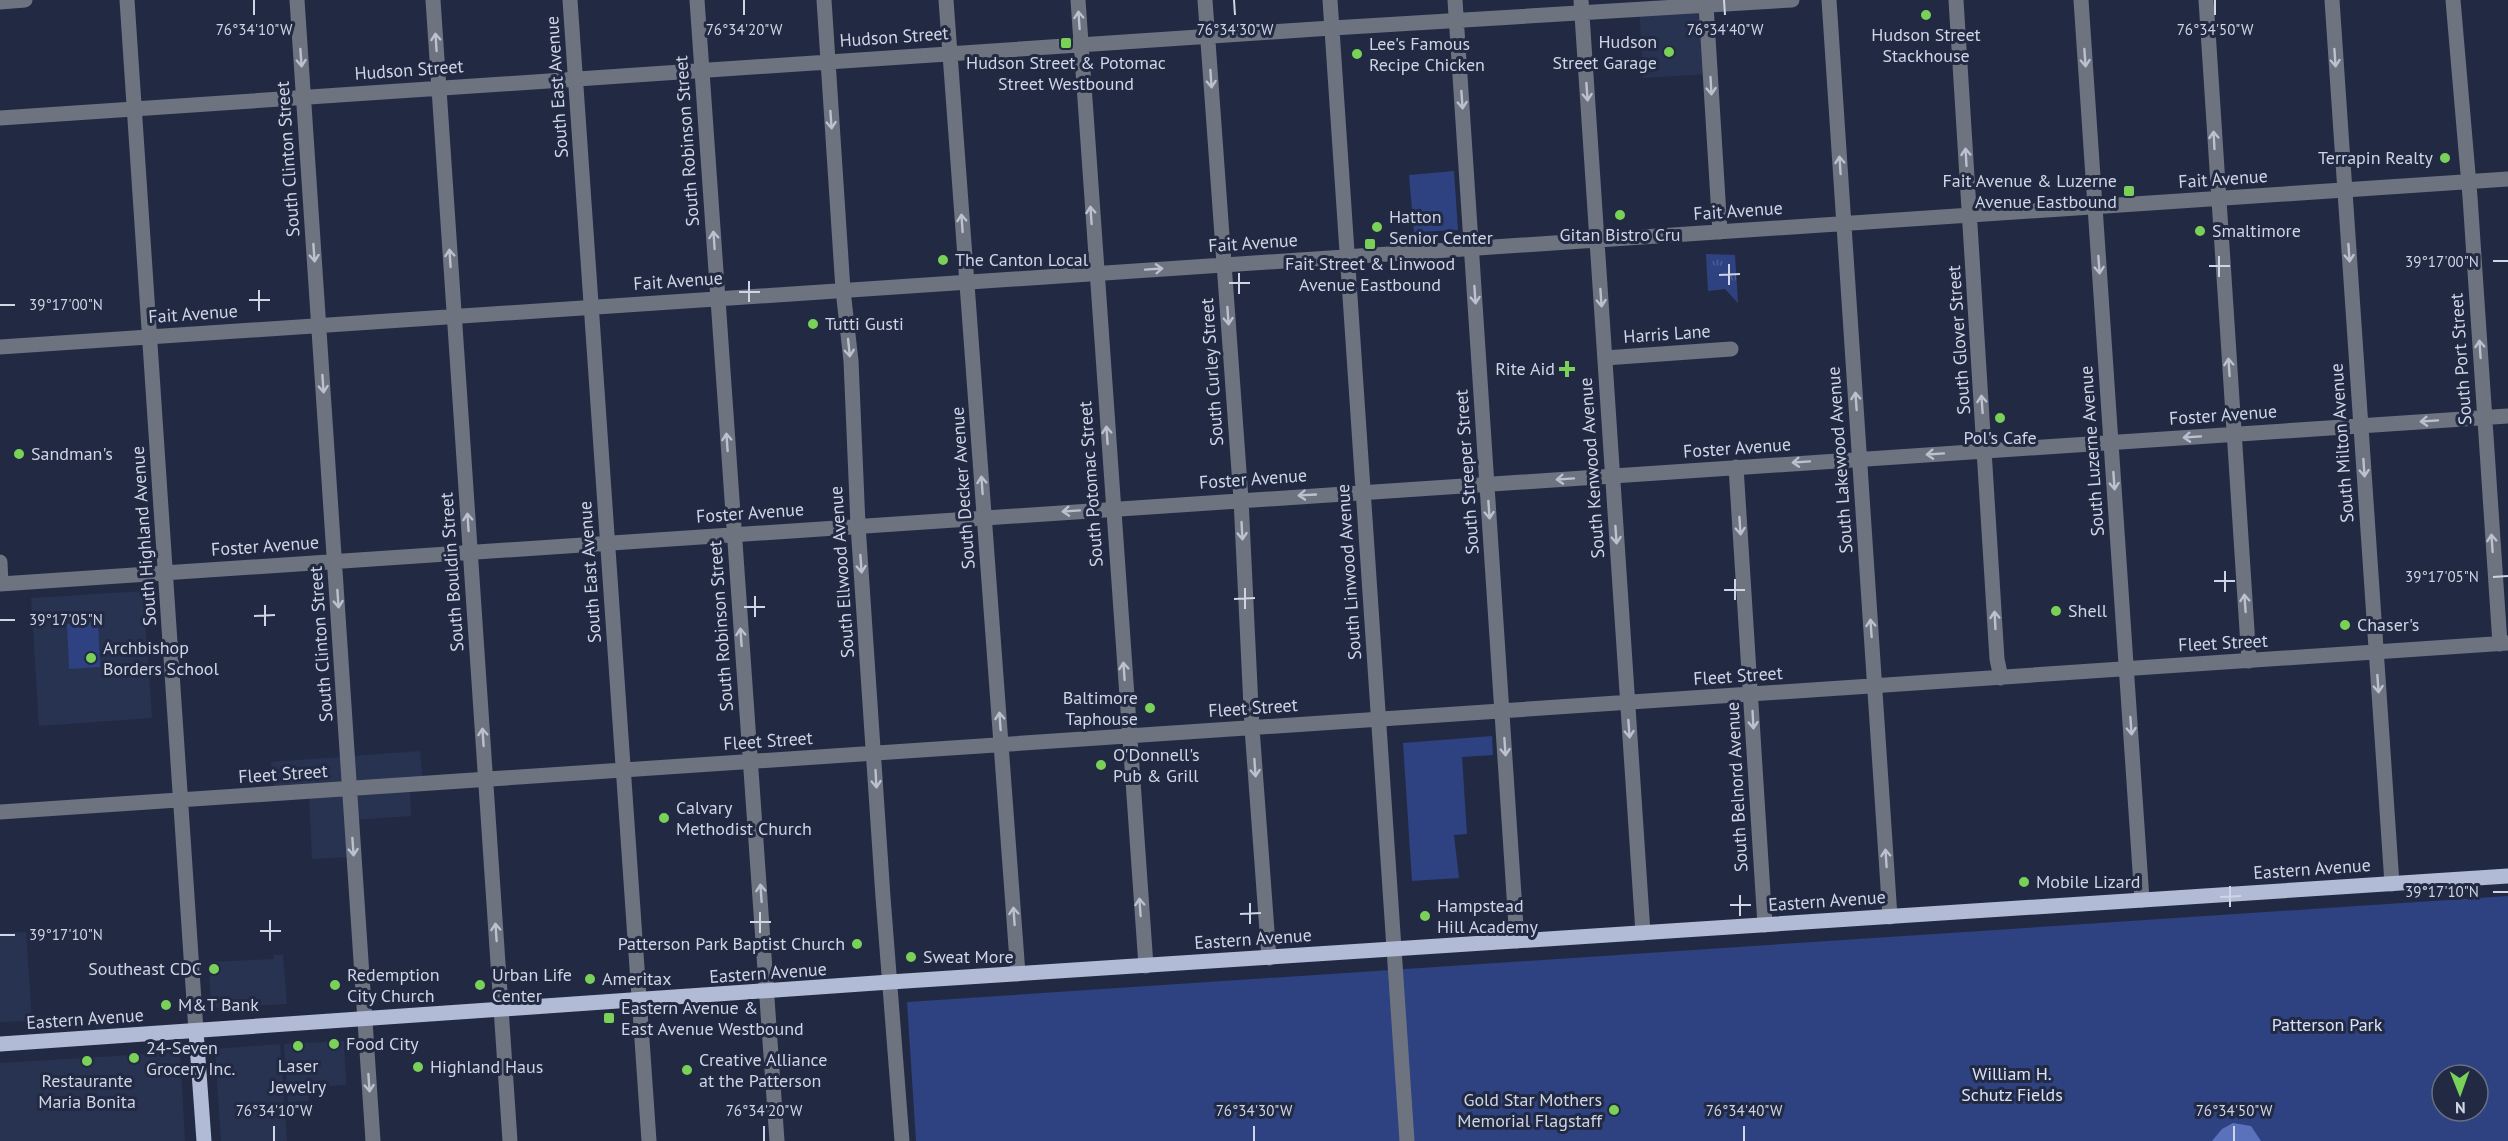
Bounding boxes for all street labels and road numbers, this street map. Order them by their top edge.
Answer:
street label: South East Avenue [540,15,573,159]
street label: Hudson Street [839,21,949,52]
street label: Hudson Street [354,54,464,85]
street label: South Robinson Street [669,55,704,227]
street label: South Clinton Street [271,80,304,238]
street label: Fait Avenue [2177,164,2268,193]
street label: Fait Avenue [1692,196,1783,225]
street label: Fait Avenue [1207,228,1298,257]
street label: South Glover Street [1942,264,1975,416]
street label: Fait Avenue [632,266,723,295]
street label: South Port Street [2444,292,2477,426]
street label: South Curley Street [1195,297,1228,447]
street label: Fait Avenue [147,299,238,328]
street label: Harris Lane [1623,319,1711,348]
street label: South Milton Avenue [2324,363,2359,524]
street label: South Luzerne Avenue [2074,365,2109,537]
street label: South Lakewood Avenue [1821,366,1858,554]
street label: South Kenwood Avenue [1574,377,1609,559]
street label: South Streeper Street [1449,389,1484,555]
street label: Foster Avenue [2168,399,2278,430]
street label: South Potomac Street [1073,400,1108,568]
street label: South Decker Avenue [945,406,980,570]
street label: Foster Avenue [1682,432,1792,463]
street label: South Highland Avenue [126,445,161,627]
street label: Foster Avenue [1198,463,1308,494]
street label: South Linwood Avenue [1331,483,1366,661]
street label: South Ellwood Avenue [824,485,859,659]
street label: South Bouldin Street [434,491,469,653]
street label: Foster Avenue [695,497,805,528]
street label: South East Avenue [573,500,606,644]
street label: Foster Avenue [210,530,320,561]
street label: South Robinson Street [703,540,738,712]
street label: South Clinton Street [304,565,337,723]
street label: Fleet Street [2178,629,2268,656]
street label: Fleet Street [1692,661,1783,690]
street label: Fleet Street [1207,693,1298,722]
street label: South Belnord Avenue [1721,701,1752,873]
street label: Fleet Street [722,726,813,755]
street label: Fleet Street [237,759,328,788]
street label: Eastern Avenue [2252,853,2371,884]
street label: Eastern Avenue [1767,885,1886,916]
street label: Eastern Avenue [1193,923,1312,954]
street label: Eastern Avenue [708,957,827,988]
street label: Eastern Avenue [25,1003,144,1034]

